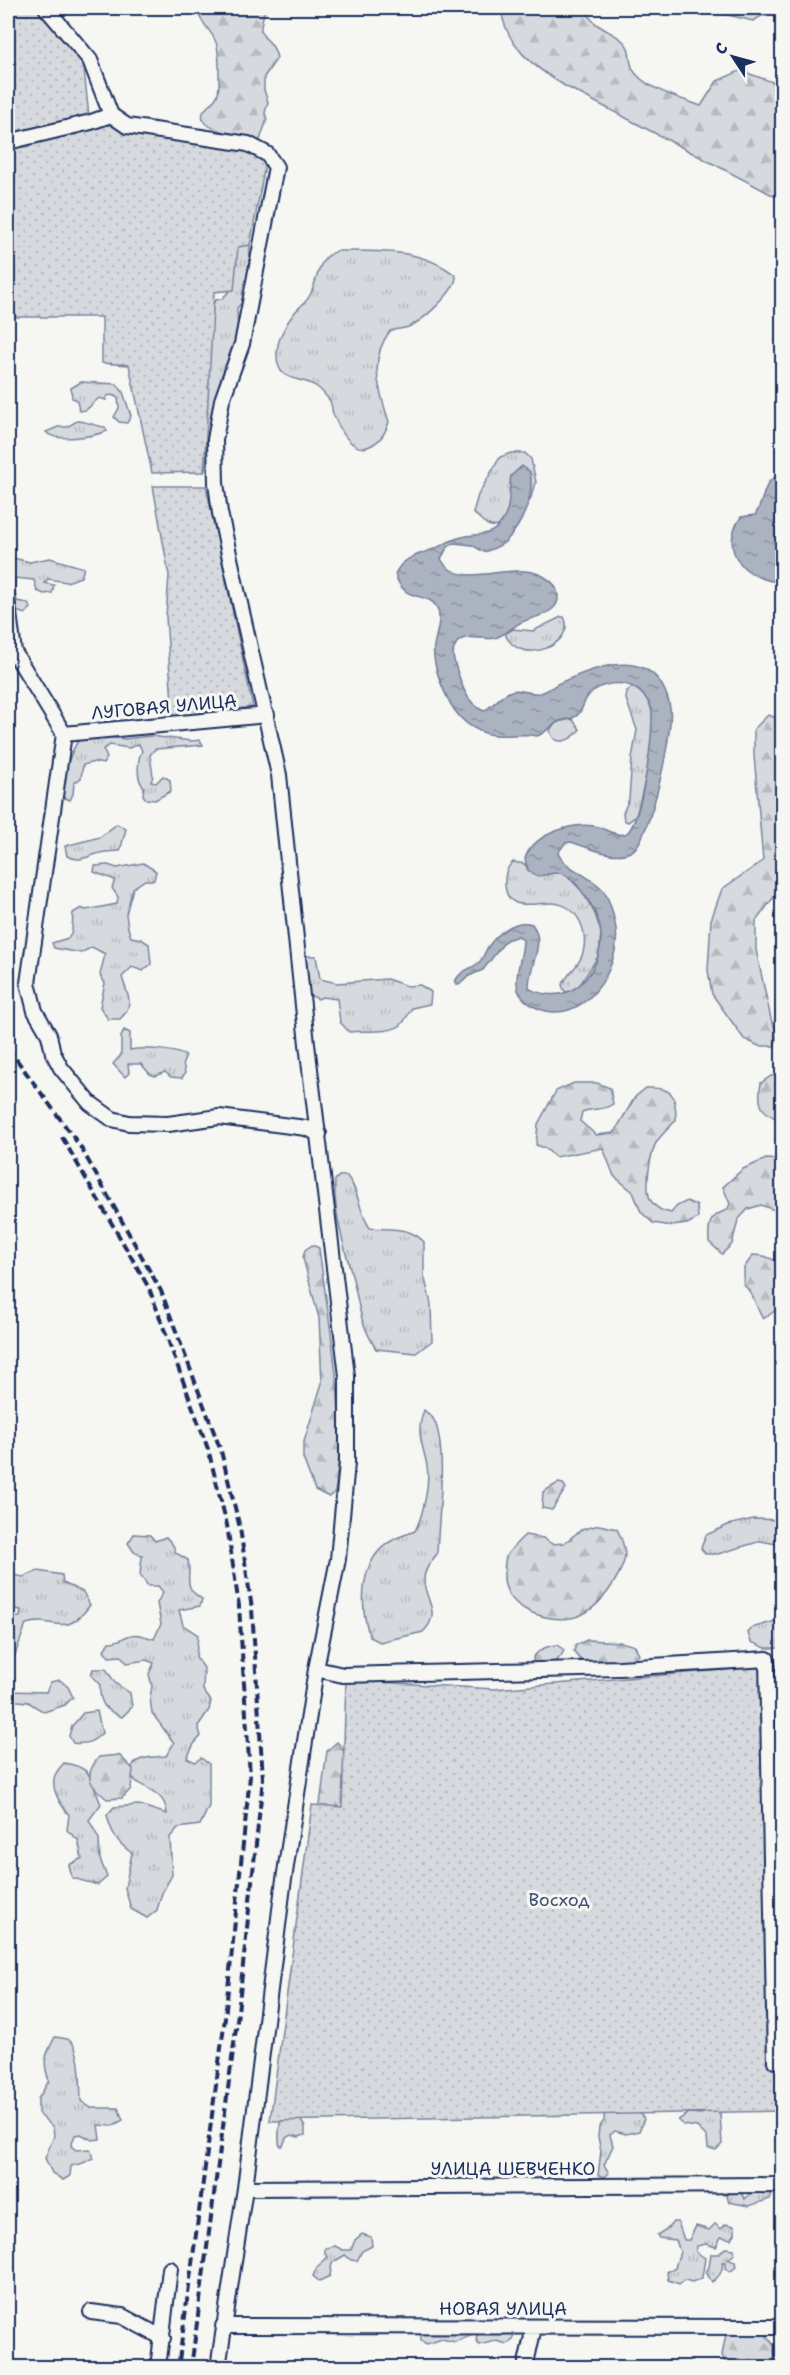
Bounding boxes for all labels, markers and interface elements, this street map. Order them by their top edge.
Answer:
north arrow [703,27,763,87]
text: С [710,38,733,59]
street label: ЛУГОВАЯ УЛИЦА [90,689,238,725]
park label: Восход [528,1888,590,1912]
street label: УЛИЦА ШЕВЧЕНКО [430,2157,596,2181]
street label: НОВАЯ УЛИЦА [439,2297,567,2321]

